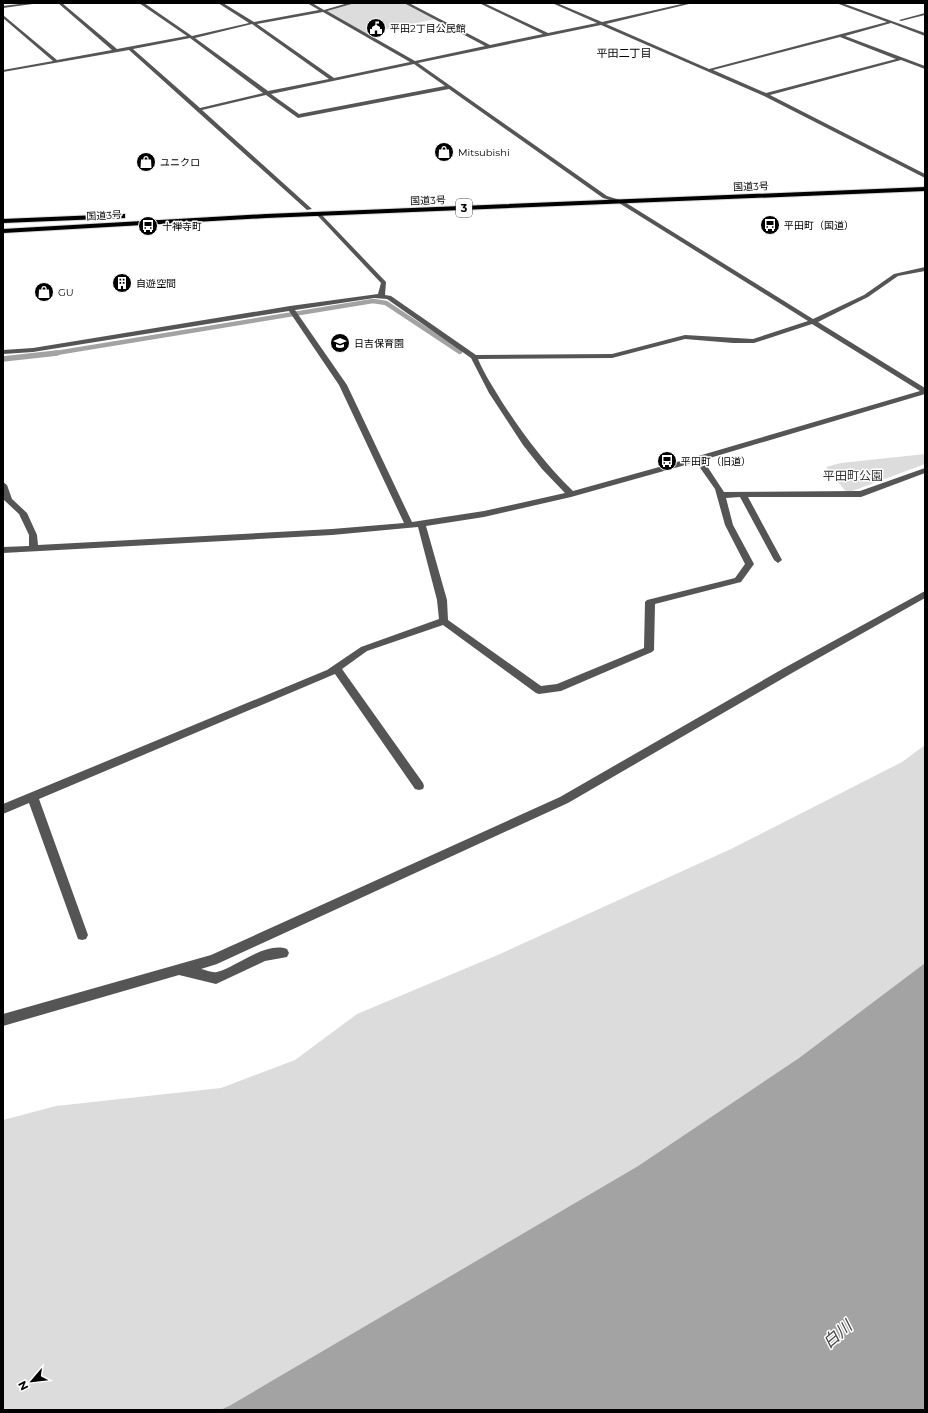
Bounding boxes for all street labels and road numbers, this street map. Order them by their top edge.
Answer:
street label: 国道3号 [733,179,769,194]
street label: 国道3号 [410,193,446,208]
road number: 3 [456,199,472,217]
street label: 国道3号 [86,208,122,223]

